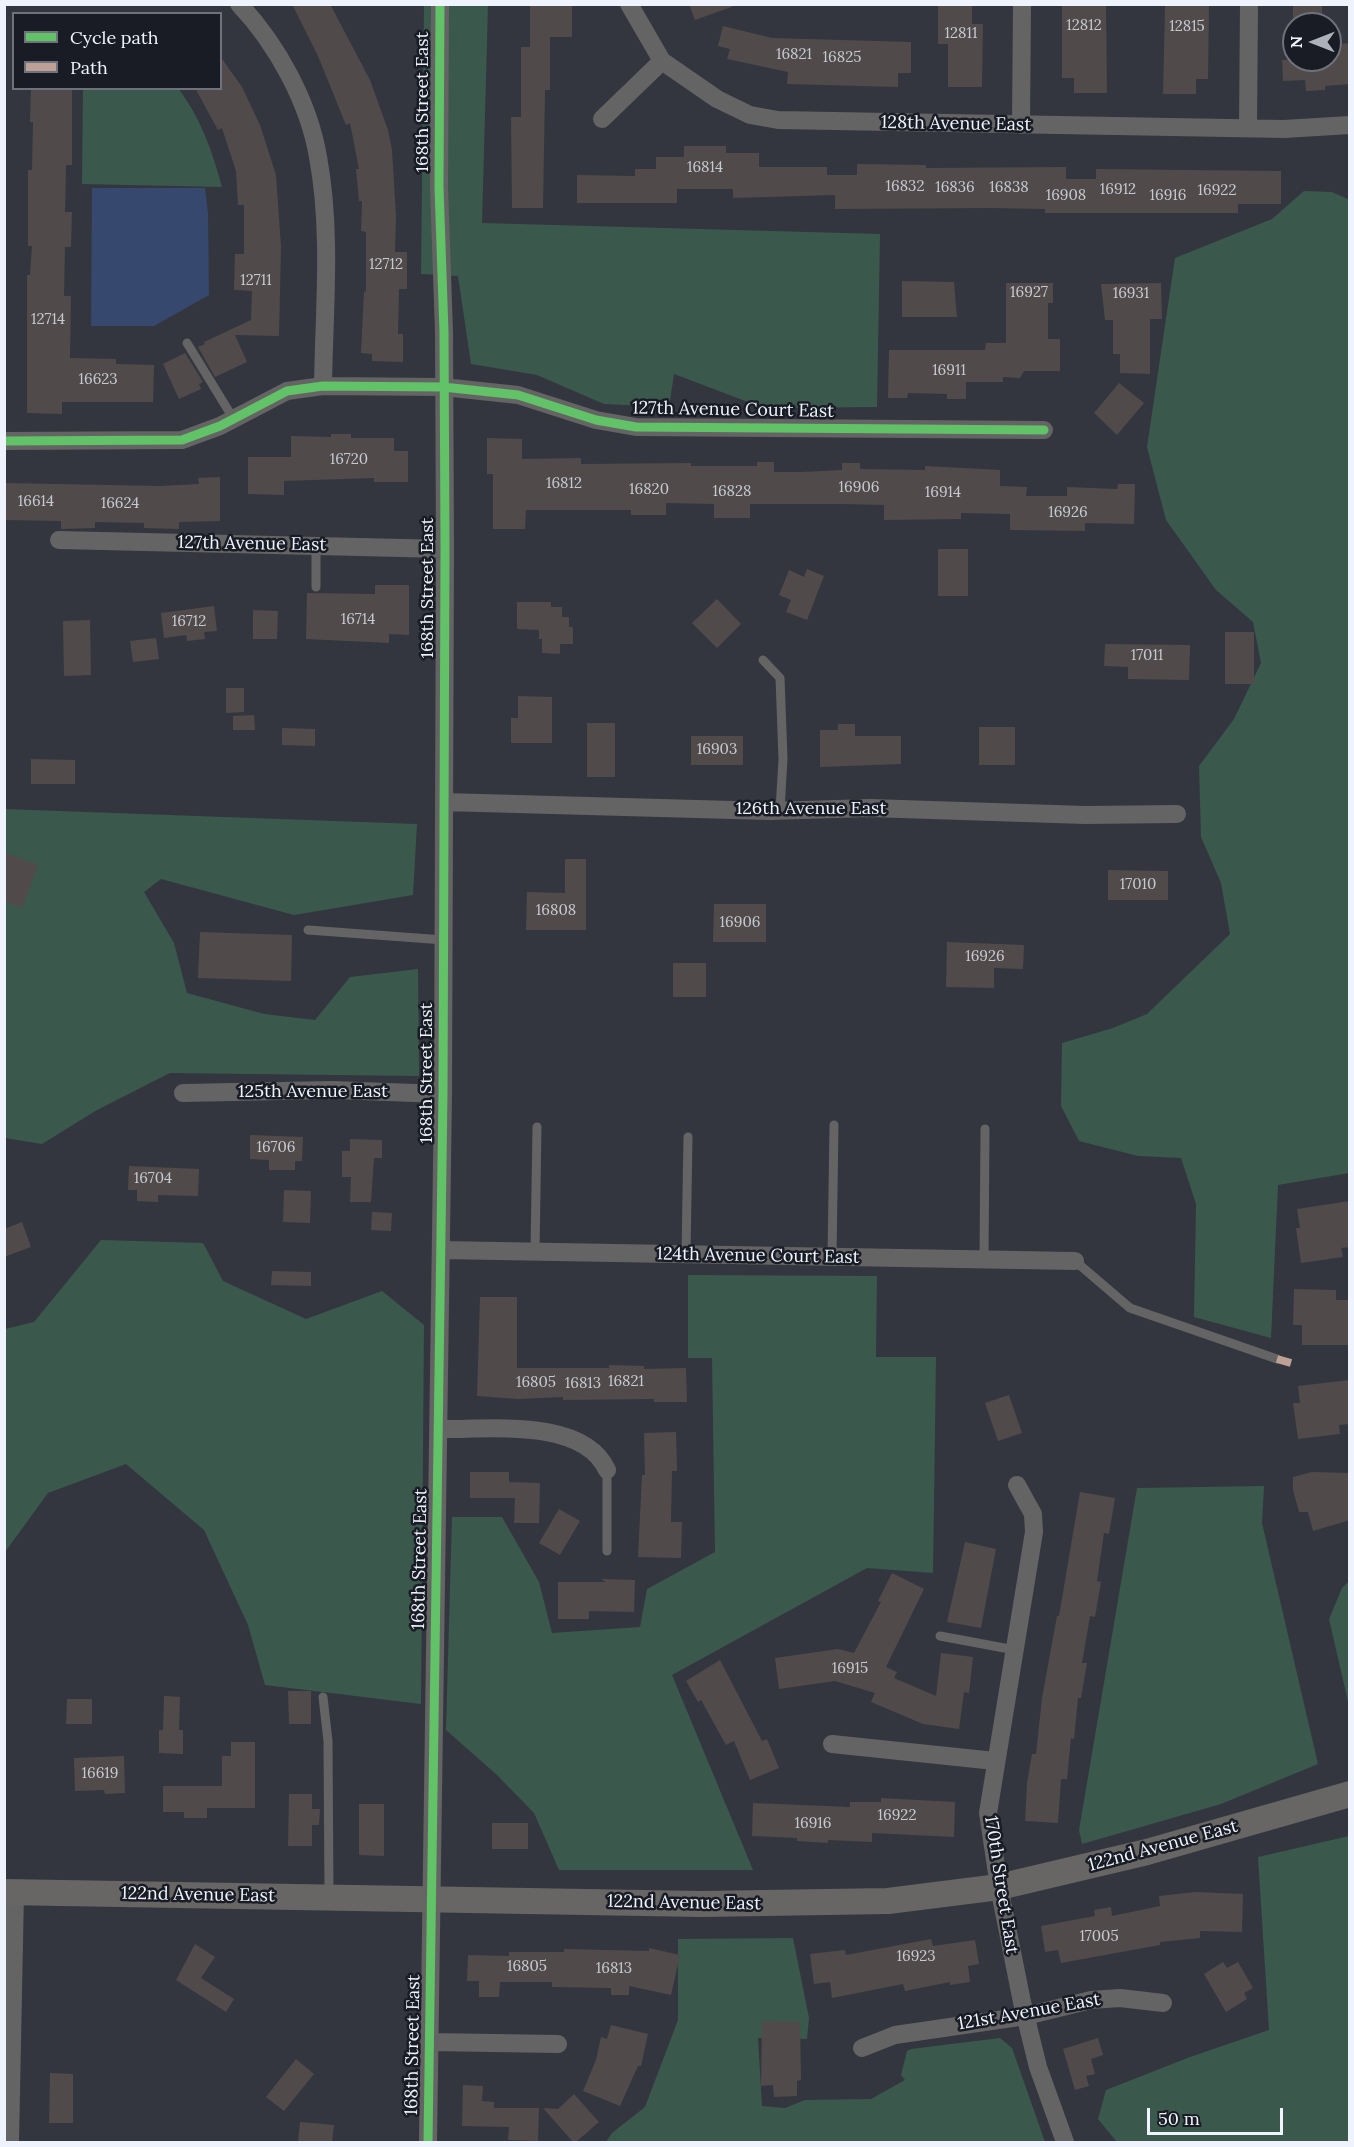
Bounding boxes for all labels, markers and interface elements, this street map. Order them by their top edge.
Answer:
legend [12,12,222,90]
north arrow [1282,12,1342,72]
house number: 12812 [1066,17,1102,35]
house number: 12815 [1169,18,1205,36]
house number: 12811 [945,25,977,43]
text: Cycle path [70,26,159,49]
street label: 168th Street East [412,31,434,173]
text: N [1286,36,1306,48]
house number: 16821 [776,46,812,64]
house number: 16825 [823,49,861,67]
text: Path [70,56,108,79]
street label: 128th Avenue East [881,112,1031,136]
house number: 16814 [687,159,723,177]
house number: 16832 [886,178,924,196]
house number: 16836 [935,179,975,197]
house number: 16838 [989,179,1029,197]
house number: 16912 [1100,181,1136,199]
house number: 16922 [1198,182,1236,200]
house number: 16908 [1046,187,1086,205]
house number: 16916 [1150,187,1186,205]
house number: 12712 [369,256,403,274]
house number: 12711 [240,272,272,290]
house number: 16927 [1010,284,1048,302]
house number: 16931 [1113,285,1149,303]
house number: 12714 [31,311,65,329]
house number: 16911 [932,362,966,380]
house number: 16623 [79,371,117,389]
street label: 127th Avenue Court East [632,397,834,423]
house number: 16720 [330,451,368,469]
house number: 16812 [546,475,582,493]
house number: 16906 [839,479,879,497]
house number: 16820 [629,481,669,499]
house number: 16828 [712,483,752,501]
house number: 16914 [925,484,961,502]
house number: 16614 [18,493,54,511]
house number: 16624 [101,495,139,513]
house number: 16926 [1048,504,1088,522]
street label: 168th Street East [417,517,439,659]
street label: 127th Avenue East [178,532,326,556]
house number: 16714 [341,611,375,629]
house number: 16712 [172,613,206,631]
house number: 17011 [1131,647,1163,665]
house number: 16903 [697,741,737,759]
street label: 126th Avenue East [736,798,886,820]
house number: 17010 [1120,876,1156,894]
house number: 16808 [536,902,576,920]
house number: 16906 [720,914,760,932]
house number: 16926 [965,948,1005,966]
street label: 168th Street East [416,1002,438,1144]
street label: 125th Avenue East [238,1081,388,1103]
house number: 16706 [257,1139,295,1157]
house number: 16704 [134,1170,172,1188]
street label: 124th Avenue Court East [656,1243,860,1269]
house number: 16821 [608,1373,644,1391]
house number: 16805 [516,1374,556,1392]
house number: 16813 [565,1375,601,1393]
street label: 168th Street East [408,1488,432,1630]
house number: 16915 [832,1660,868,1678]
house number: 16619 [82,1765,118,1783]
house number: 16922 [878,1807,916,1825]
street label: 170th Street East [979,1814,1023,1956]
house number: 16916 [795,1815,831,1833]
street label: 122nd Avenue East [1086,1816,1240,1876]
street label: 122nd Avenue East [121,1883,275,1907]
street label: 122nd Avenue East [607,1891,761,1915]
house number: 17005 [1079,1928,1119,1946]
house number: 16923 [897,1948,935,1966]
house number: 16805 [507,1958,547,1976]
house number: 16813 [596,1960,632,1978]
street label: 168th Street East [401,1974,425,2116]
street label: 121st Avenue East [956,1989,1102,2035]
scale bar [1150,2096,1286,2134]
text: 50 m [1158,2107,1200,2130]

